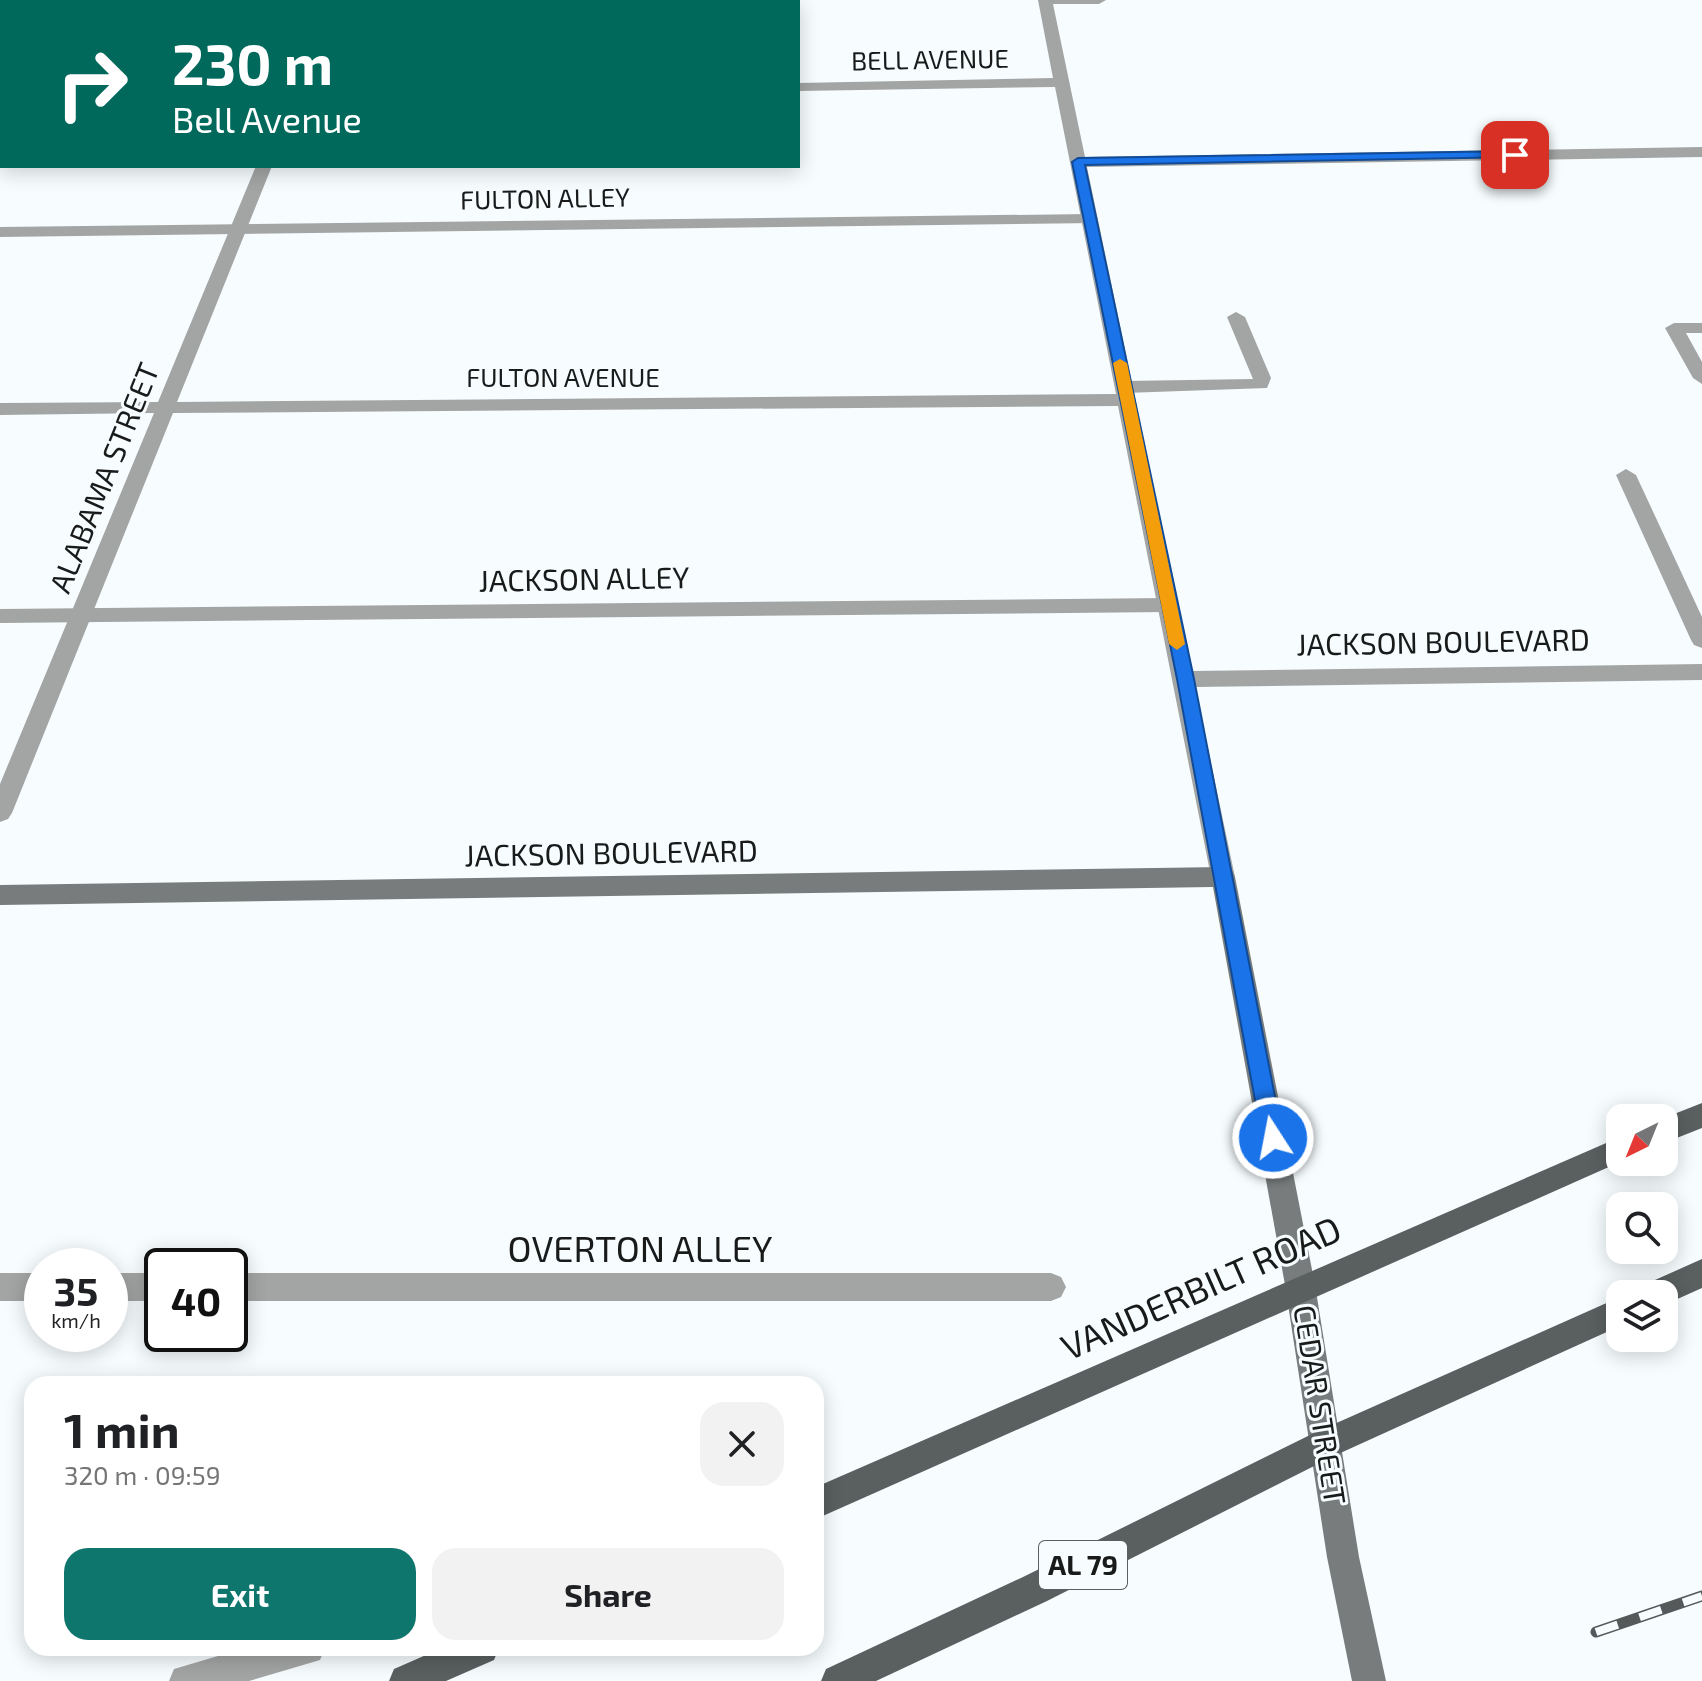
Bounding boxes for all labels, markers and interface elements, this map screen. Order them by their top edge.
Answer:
text: 230 m [172,29,333,96]
icon: right [40,32,144,136]
street label: BELL AVENUE [851,42,1009,75]
text: Bell Avenue [172,97,362,140]
pin [1481,121,1549,189]
icon: arrive [1493,133,1537,177]
street label: FULTON ALLEY [460,181,630,214]
street label: ALABAMA STREET [41,357,166,597]
street label: FULTON AVENUE [466,361,660,392]
street label: JACKSON ALLEY [478,558,690,598]
street label: JACKSON BOULEVARD [1296,620,1590,662]
street label: JACKSON BOULEVARD [464,831,758,873]
position arrow [1231,1096,1315,1180]
north arrow [1606,1104,1678,1176]
map controls [1606,1104,1678,1352]
button: search [1606,1192,1678,1264]
street label: VANDERBILT ROAD [1054,1206,1347,1368]
street label: OVERTON ALLEY [508,1226,773,1269]
speed limit sign: 40 [144,1248,248,1352]
text: 35 [54,1266,98,1314]
button: layers [1606,1280,1678,1352]
street label: CEDAR STREET [1287,1302,1355,1507]
text: km/h [51,1308,101,1332]
text: 1 min [64,1400,180,1458]
button: close [700,1402,784,1486]
text: 320 m · 09:59 [64,1459,221,1490]
road number: AL 79 [1039,1541,1127,1589]
button: Exit [64,1548,416,1640]
button: Share [432,1548,784,1640]

